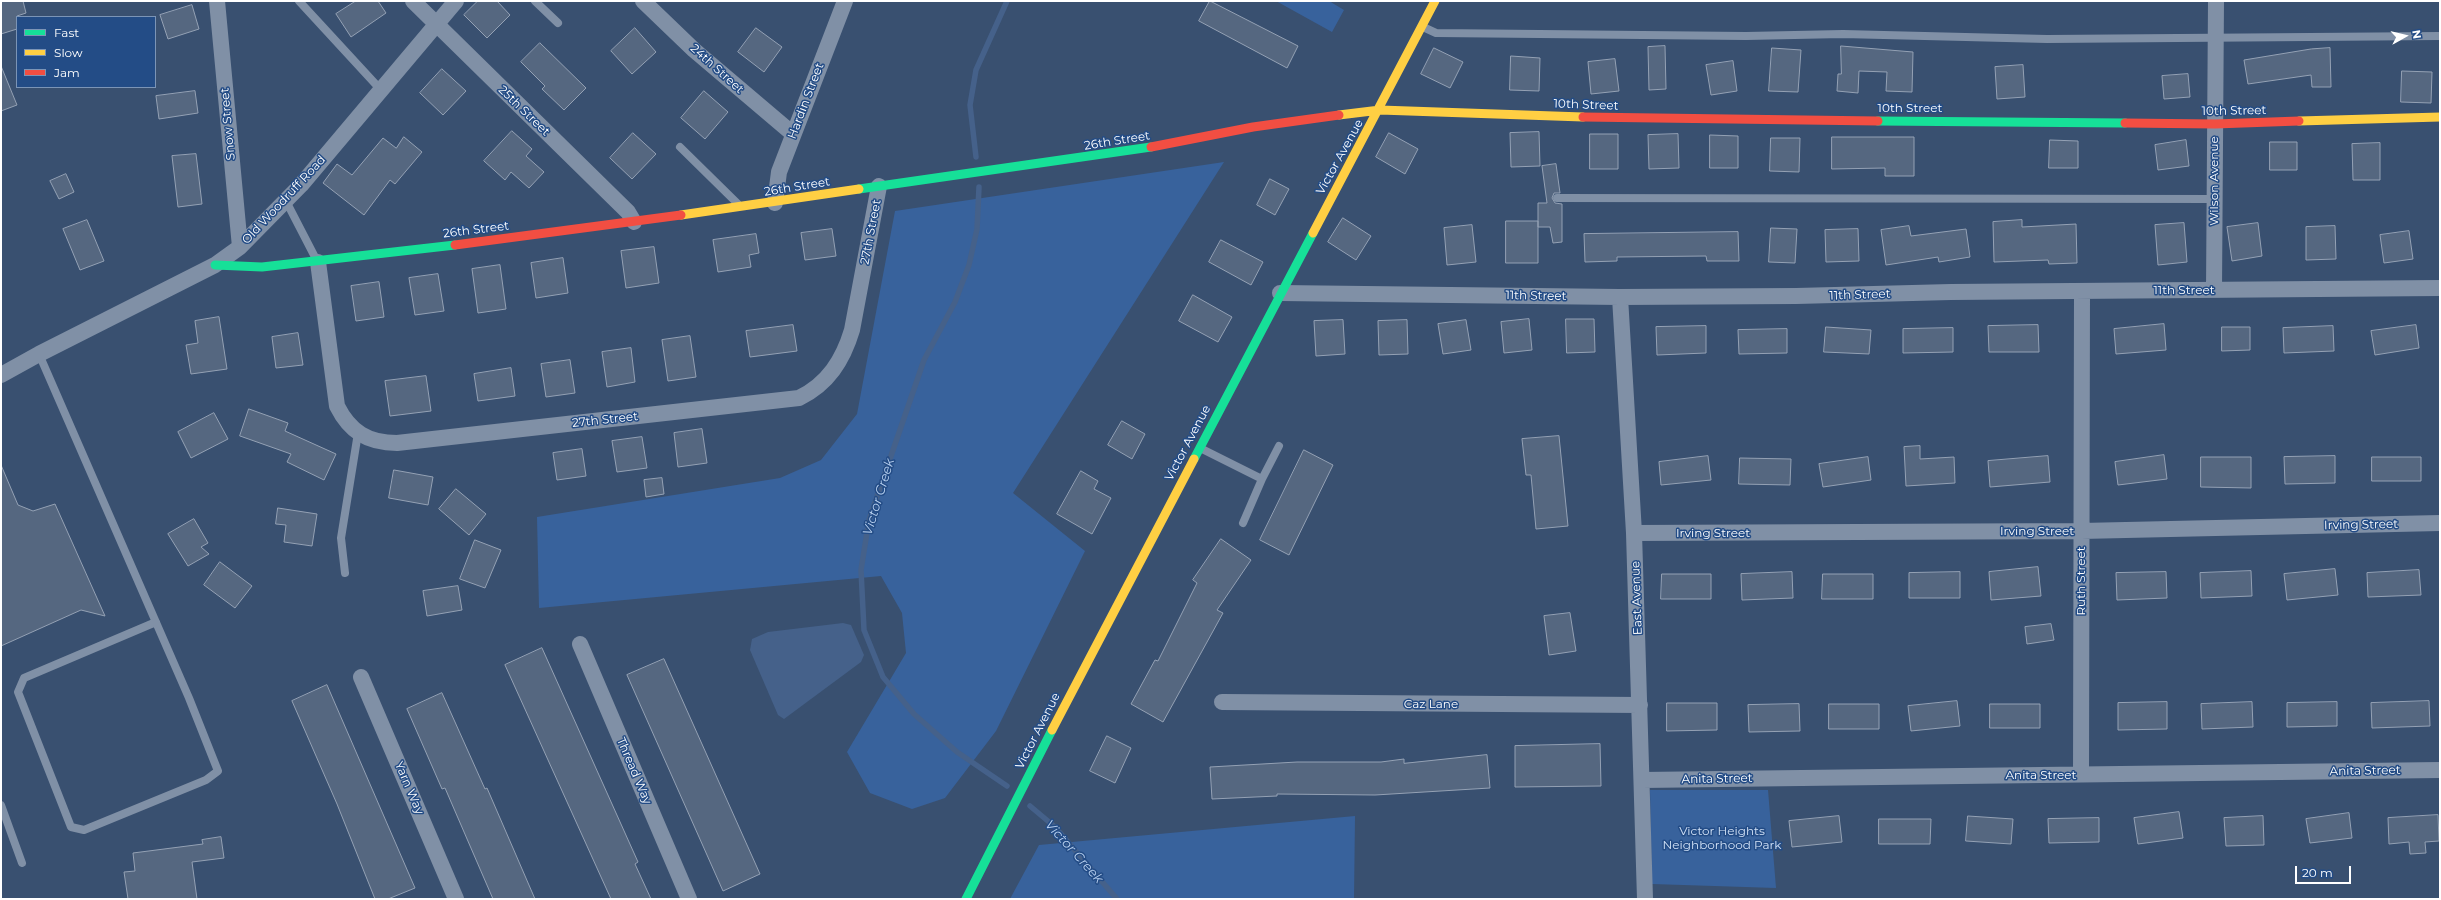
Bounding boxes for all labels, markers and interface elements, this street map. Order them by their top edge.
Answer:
legend [16,16,156,88]
north arrow [2385,16,2425,56]
text: Fast [54,25,79,40]
text: N [2409,29,2424,40]
street label: 24th Street [687,41,747,97]
text: Slow [54,45,83,60]
street label: Hardin Street [785,61,827,141]
text: Jam [54,65,80,80]
street label: 25th Street [495,83,553,139]
street label: Snow Street [218,87,238,161]
street label: 10th Street [1553,97,1619,113]
street label: 10th Street [1878,101,1942,115]
street label: 10th Street [2201,103,2267,119]
street label: Victor Avenue [1313,117,1367,197]
street label: 26th Street [1083,129,1151,153]
street label: Wilson Avenue [2207,136,2221,226]
street label: Old Woodruff Road [239,153,329,247]
street label: 26th Street [763,175,831,199]
street label: 27th Street [858,198,884,266]
street label: 26th Street [442,219,510,241]
street label: 11th Street [2153,283,2215,297]
street label: 11th Street [1829,287,1891,303]
street label: 11th Street [1505,288,1567,304]
street label: Victor Avenue [1162,403,1214,483]
street label: 27th Street [571,409,639,431]
water label: Victor Creek [860,457,898,537]
street label: Irving Street [2324,517,2398,533]
street label: Irving Street [2000,524,2074,538]
street label: Irving Street [1676,526,1750,540]
street label: Ruth Street [2074,546,2088,616]
street label: East Avenue [1629,561,1645,635]
street label: Victor Avenue [1013,690,1063,772]
street label: Caz Lane [1404,697,1458,711]
street label: Thread Way [613,735,655,807]
street label: Yarn Way [391,759,427,817]
street label: Anita Street [2329,763,2401,779]
street label: Anita Street [2006,768,2076,782]
street label: Anita Street [1681,771,1753,787]
water label: Victor Creek [1042,817,1106,887]
park label: Victor Heights Neighborhood Park [1663,824,1781,852]
scale bar [2297,858,2353,884]
text: 20 m [2302,865,2333,880]

